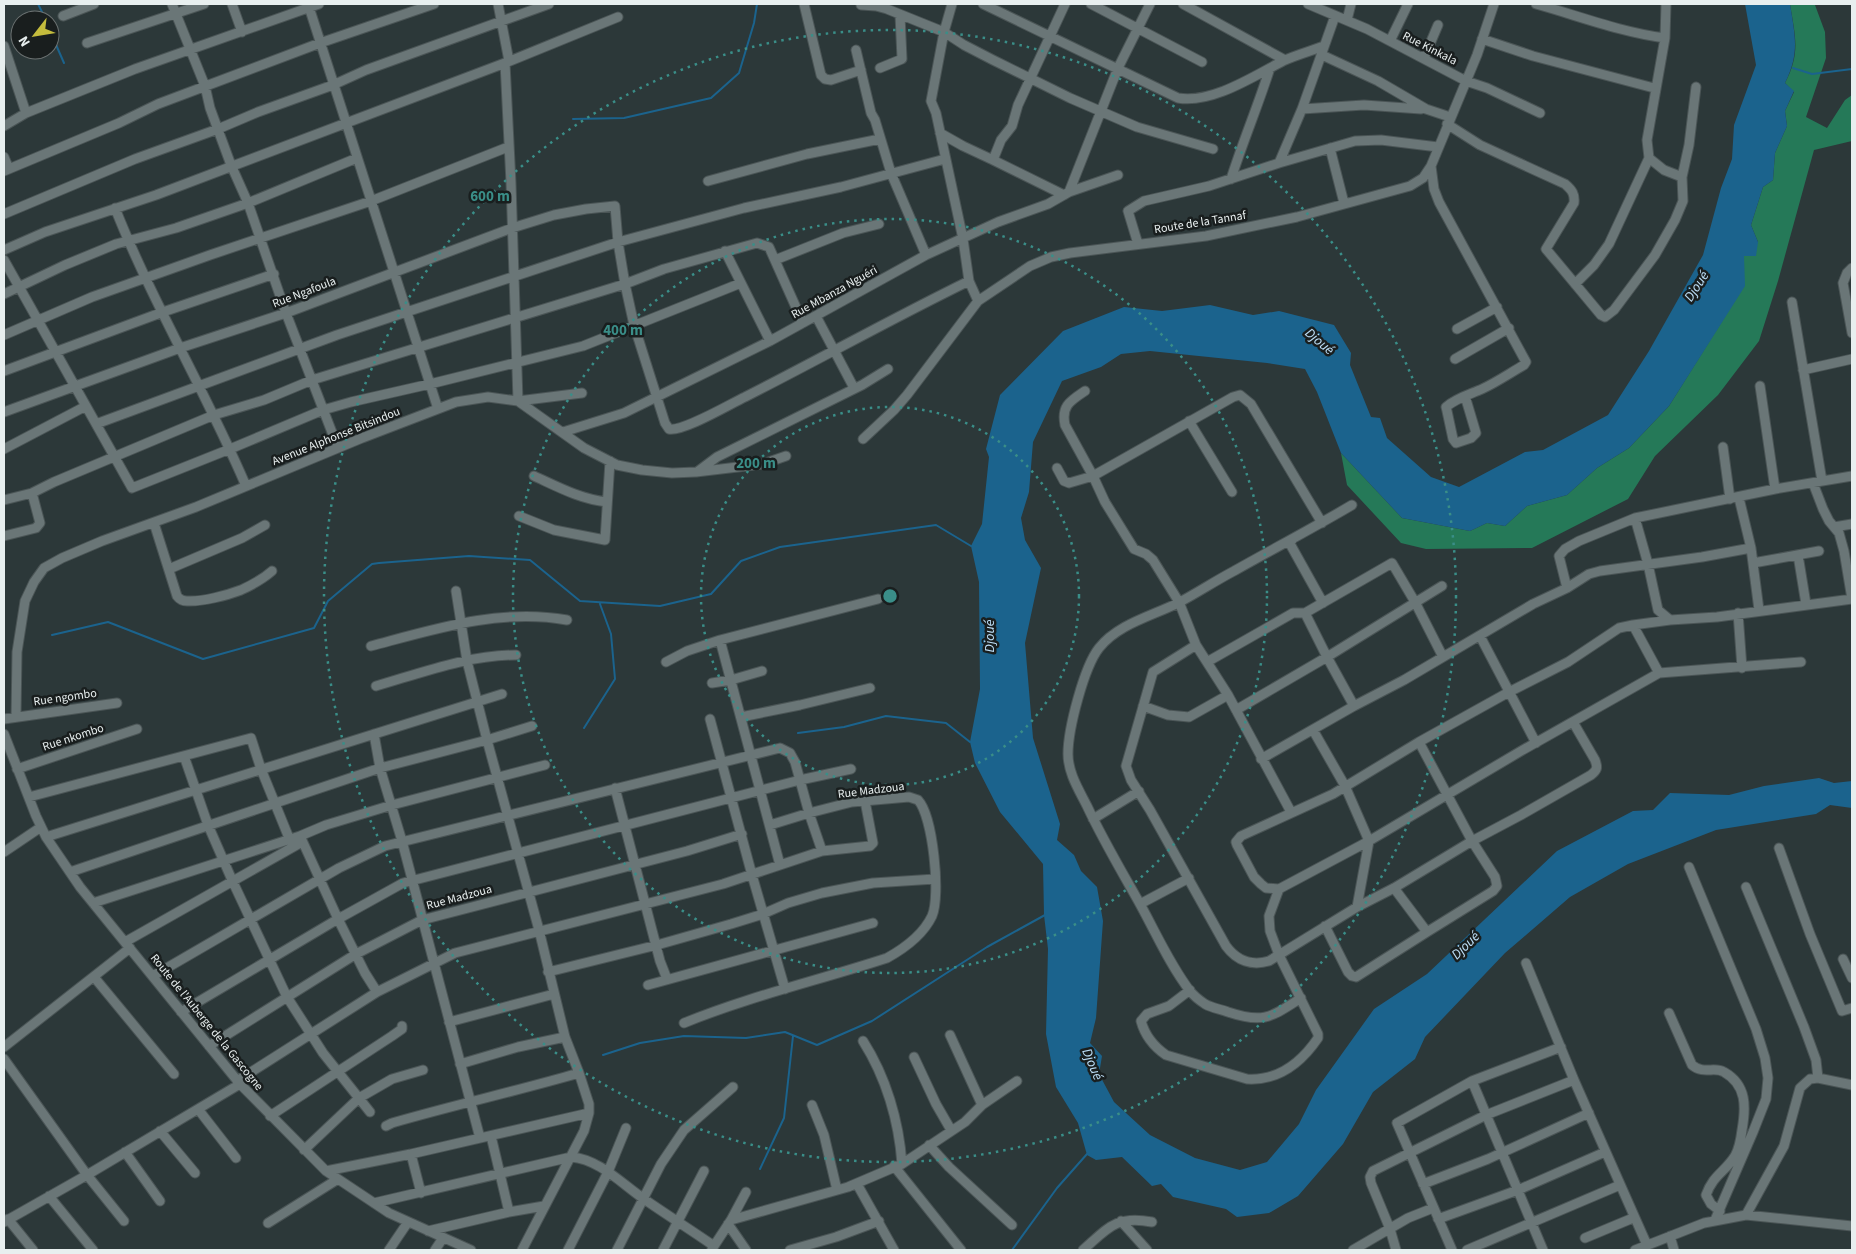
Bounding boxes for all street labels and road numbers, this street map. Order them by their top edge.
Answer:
street label: Rue Kinkala [1400,27,1460,69]
street label: Route de la Tannaf [1153,207,1248,238]
street label: Rue Mbanza Nguéri [788,262,880,323]
street label: Rue Ngafoula [270,273,338,312]
street label: Avenue Alphonse Bitsindou [270,403,403,470]
street label: Rue ngombo [32,685,98,710]
street label: Rue nkombo [40,720,106,755]
street label: Rue Madzoua [837,778,905,803]
street label: Rue Madzoua [424,881,494,914]
street label: Route de l'Auberge de la Gascogne [146,950,267,1094]

